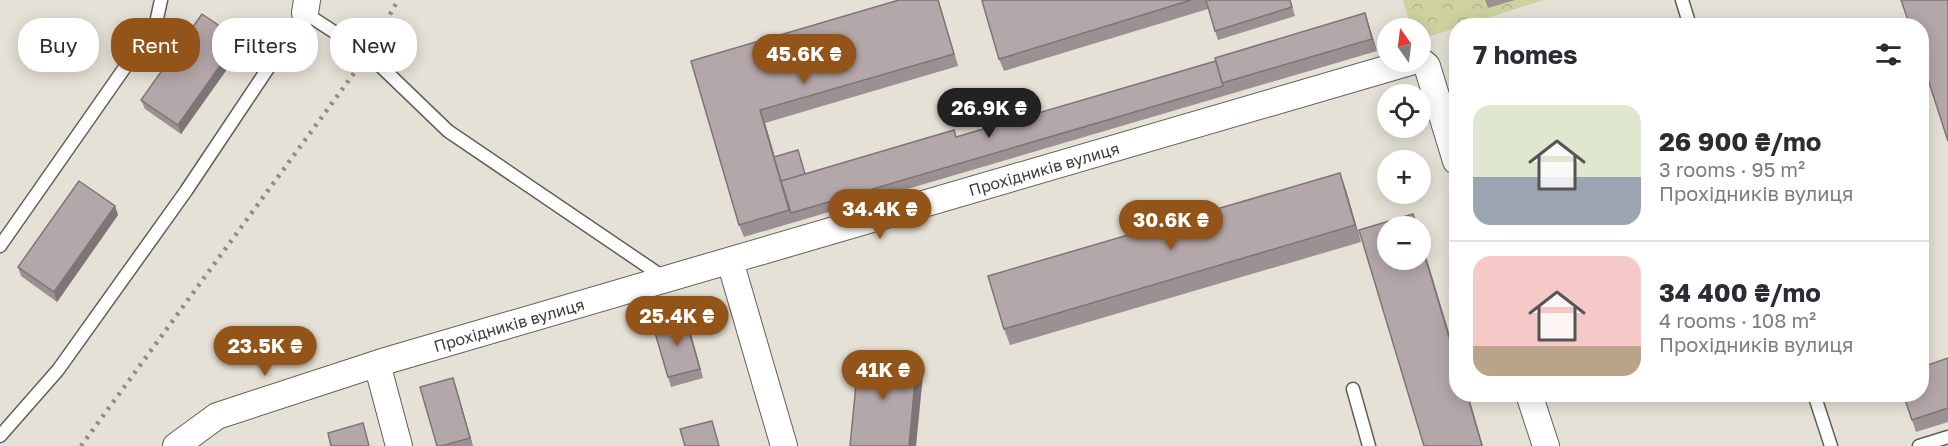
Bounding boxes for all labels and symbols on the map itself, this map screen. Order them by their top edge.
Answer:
north arrow [1377,18,1431,72]
pin: 45.6K ₴ [749,34,859,85]
pin: 26.9K ₴ [934,88,1044,139]
street label: Прохідників вулиця [966,138,1122,200]
pin: 34.4K ₴ [825,189,935,240]
pin: 30.6K ₴ [1116,200,1226,251]
street label: Прохідників вулиця [431,294,587,356]
pin: 25.4K ₴ [622,296,732,347]
pin: 23.5K ₴ [210,326,320,377]
pin: 41K ₴ [841,350,925,401]

